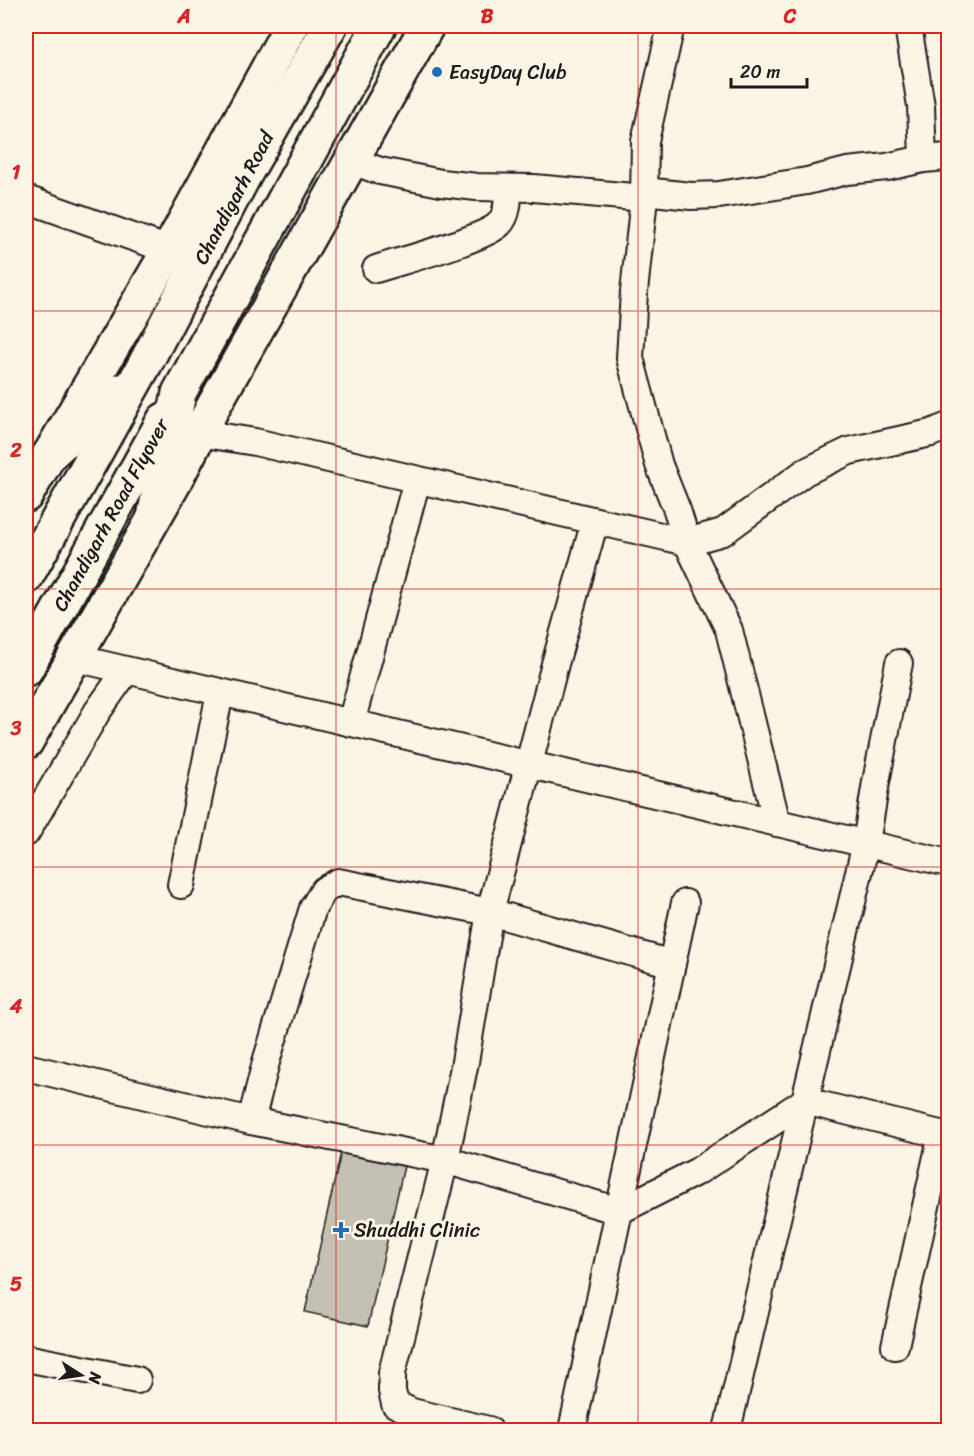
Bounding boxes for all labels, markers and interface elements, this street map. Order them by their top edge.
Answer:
text: A [176,0,191,34]
text: B [481,0,494,34]
text: C [783,0,797,34]
scale bar [731,51,808,89]
place label: EasyDay Club [449,55,567,90]
text: 20 m [740,56,780,88]
marker: EasyDay Club [430,65,444,79]
street label: Chandigarh Road [184,124,285,271]
text: 1 [12,155,21,190]
street label: Chandigarh Road Flyover [43,410,180,618]
text: 2 [9,433,22,468]
text: 3 [10,711,22,746]
text: 4 [9,989,23,1024]
place label: Shuddhi Clinic [354,1213,480,1248]
marker: Shuddhi Clinic [332,1221,350,1239]
text: 5 [10,1267,22,1302]
north arrow [51,1345,111,1405]
text: N [80,1369,111,1387]

